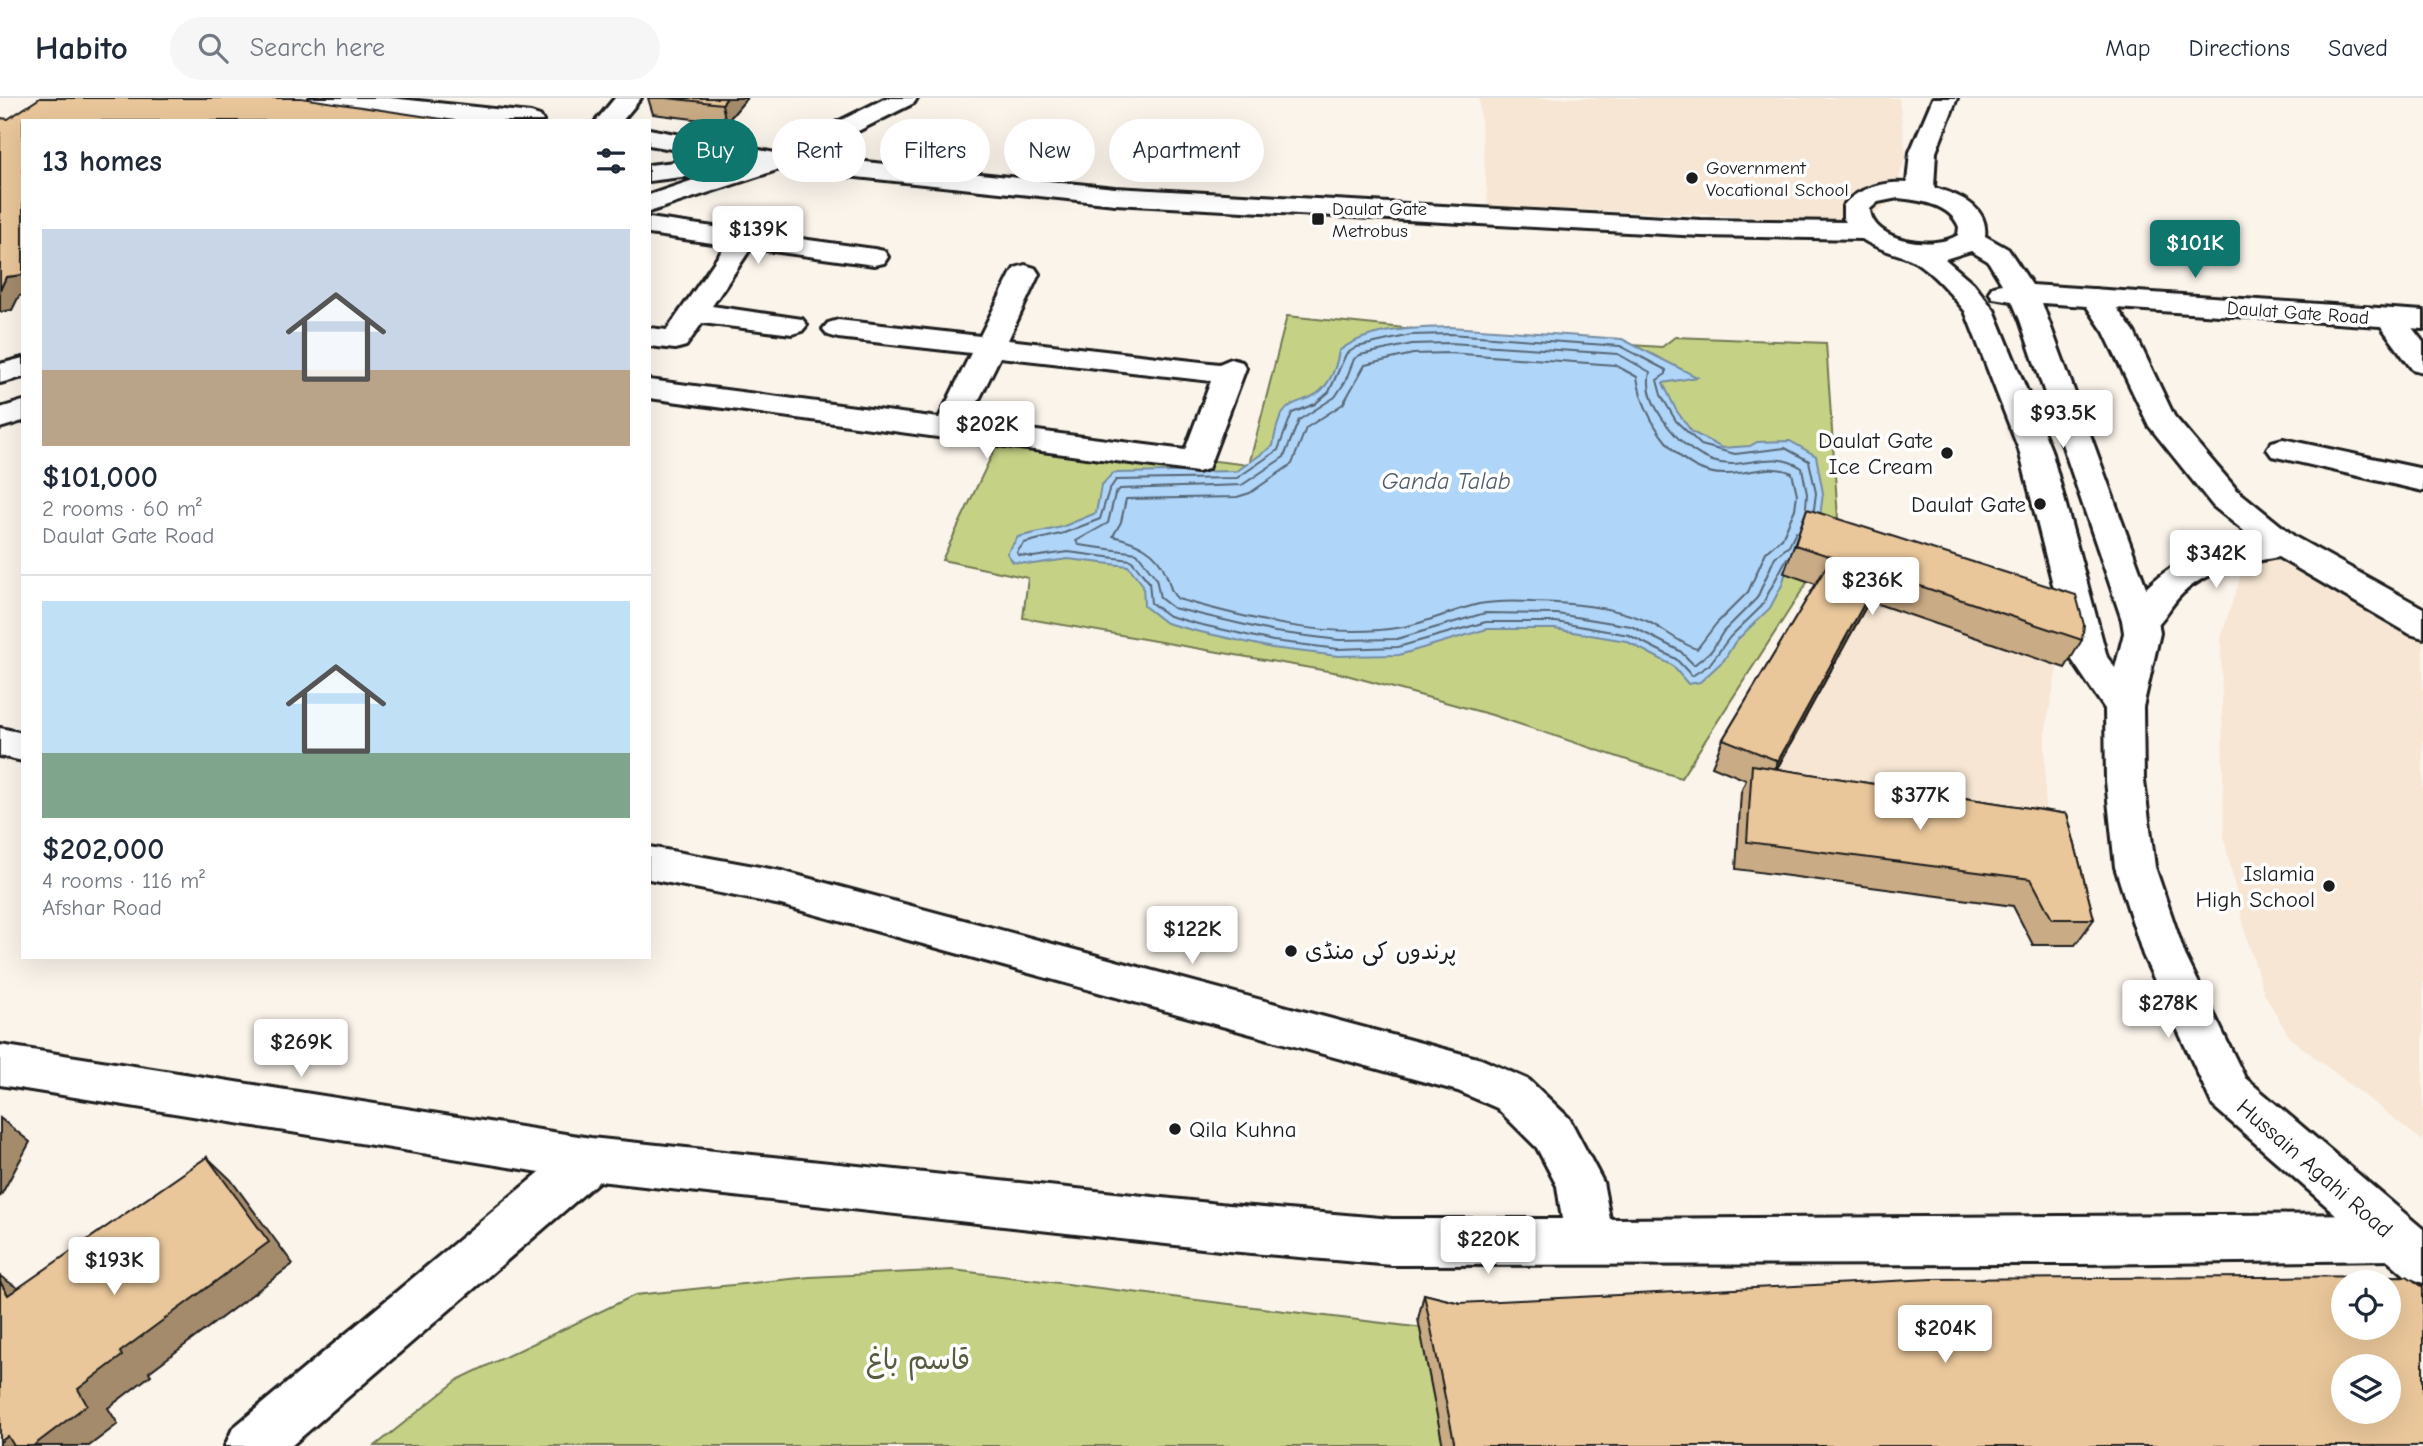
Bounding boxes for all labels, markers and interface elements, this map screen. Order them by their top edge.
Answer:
search box [170,17,660,80]
text: Habito [35,29,128,67]
icon: search [194,29,232,67]
text: Search here [250,33,385,63]
text: Map [2105,34,2151,62]
text: Directions [2189,34,2290,62]
text: Saved [2328,34,2388,62]
chip: Buy [672,119,758,182]
chip: Rent [772,119,866,182]
chip: Filters [880,119,990,182]
chip: New [1004,119,1095,182]
chip: Apartment [1109,119,1264,182]
icon: filters [592,142,630,180]
text: 13 homes [42,144,162,179]
place label: Government Vocational School [1706,157,1849,201]
marker: Government Vocational School [1684,170,1700,186]
place label: Daulat Gate Metrobus [1332,198,1427,242]
pin: $139K [709,206,807,266]
marker: Daulat Gate Metrobus [1310,211,1326,227]
text: $139K [728,215,788,242]
pin: $101K [2146,220,2244,280]
text: $101K [2166,229,2224,256]
icon: home [273,274,399,400]
street label: Daulat Gate Road [2226,297,2370,329]
pin: $93.5K [2006,390,2120,450]
text: $93.5K [2030,399,2096,426]
pin: $202K [938,402,1036,461]
text: $202K [956,410,1018,437]
place label: Daulat Gate Ice Cream [1818,427,1933,480]
marker: Daulat Gate Ice Cream [1939,445,1955,461]
text: $101,000 [42,460,158,495]
water label: Ganda Talab [1381,467,1511,495]
place label: Daulat Gate [1911,491,2026,518]
text: 2 rooms · 60 m² [42,495,202,522]
marker: Daulat Gate [2032,496,2048,512]
text: Daulat Gate Road [42,522,214,549]
pin: $342K [2167,531,2265,590]
text: $342K [2186,539,2246,566]
pin: $236K [1823,558,1921,617]
text: $236K [1841,566,1903,593]
icon: home [273,646,399,772]
pin: $377K [1871,772,1969,832]
text: $377K [1891,781,1949,808]
text: $202,000 [42,832,164,867]
place label: Islamia High School [2195,860,2315,913]
text: 4 rooms · 116 m² [42,867,205,894]
marker: Islamia High School [2321,878,2337,894]
text: Afshar Road [42,894,162,921]
pin: $122K [1143,906,1241,966]
text: $122K [1163,915,1221,942]
place label: پرندوں کی منڈی [1305,938,1456,966]
marker: پرندوں کی منڈی [1283,943,1299,959]
pin: $278K [2119,981,2217,1040]
text: $278K [2138,989,2198,1016]
pin: $269K [252,1020,350,1079]
text: $269K [270,1028,332,1055]
street label: Hussain Agahi Road [2231,1093,2398,1243]
place label: Qila Kuhna [1189,1116,1297,1143]
marker: Qila Kuhna [1167,1121,1183,1137]
pin: $220K [1439,1216,1537,1276]
text: $220K [1457,1225,1519,1252]
pin: $193K [65,1238,163,1297]
text: $193K [84,1246,144,1273]
map controls [2331,1270,2401,1424]
button: locate [2331,1270,2401,1340]
pin: $204K [1896,1306,1994,1365]
text: $204K [1914,1314,1976,1341]
park label: قاسم باغ [866,1344,970,1381]
button: layers [2331,1354,2401,1424]

